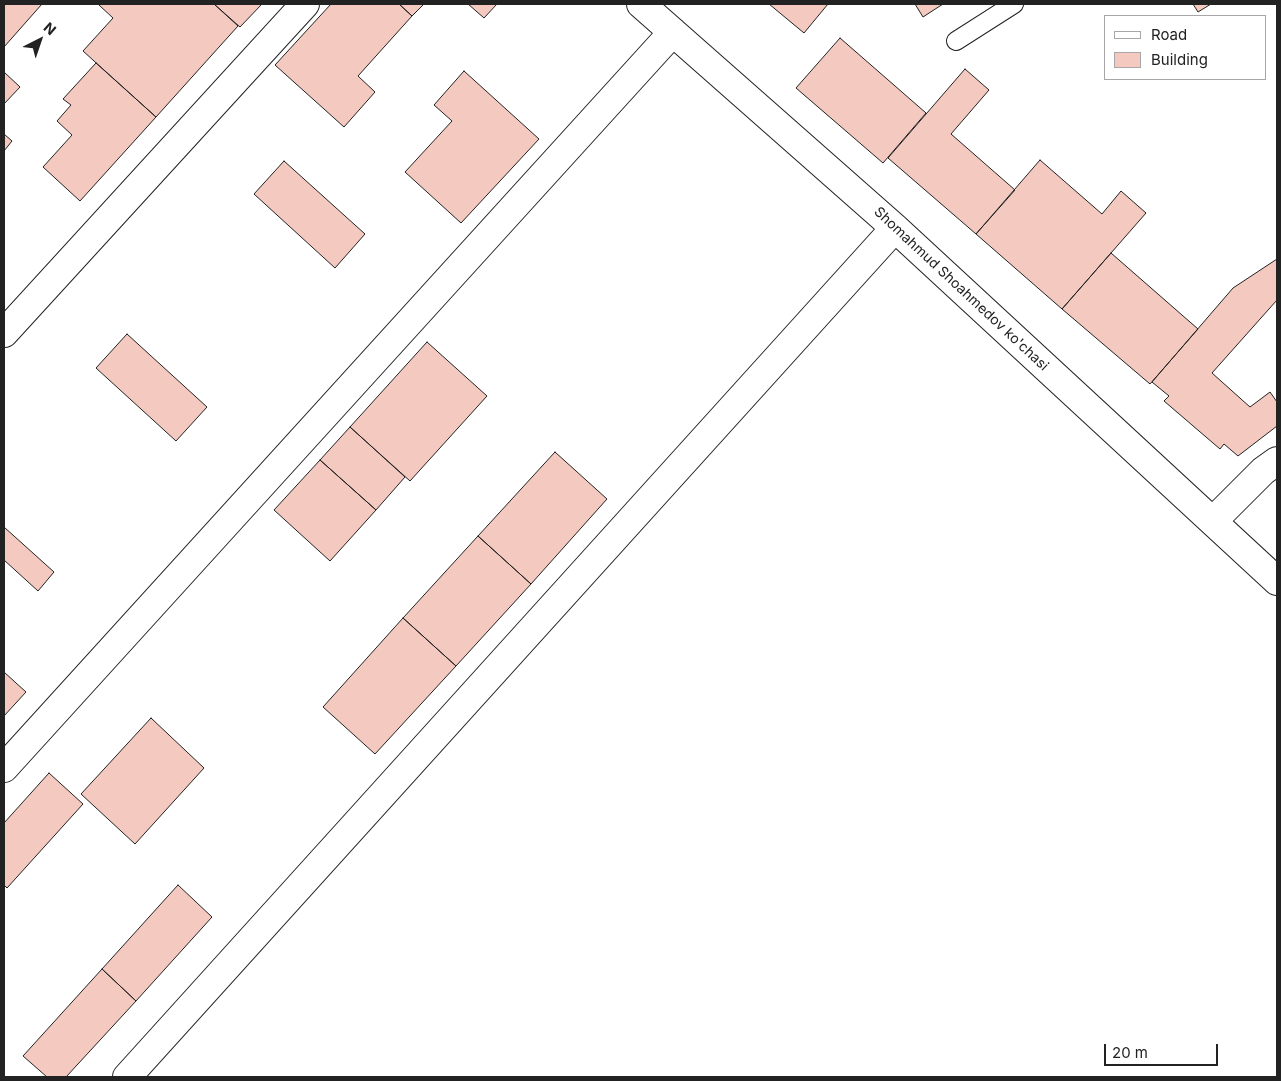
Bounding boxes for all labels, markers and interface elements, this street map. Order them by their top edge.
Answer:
north arrow [15,15,65,65]
legend [1104,15,1266,80]
text: N [41,18,60,38]
text: Road [1151,25,1187,44]
text: Building [1151,50,1208,69]
street label: Shomahmud Shoahmedov ko'chasi [870,204,1052,374]
scale bar [1106,1034,1220,1066]
text: 20 m [1112,1043,1148,1062]

